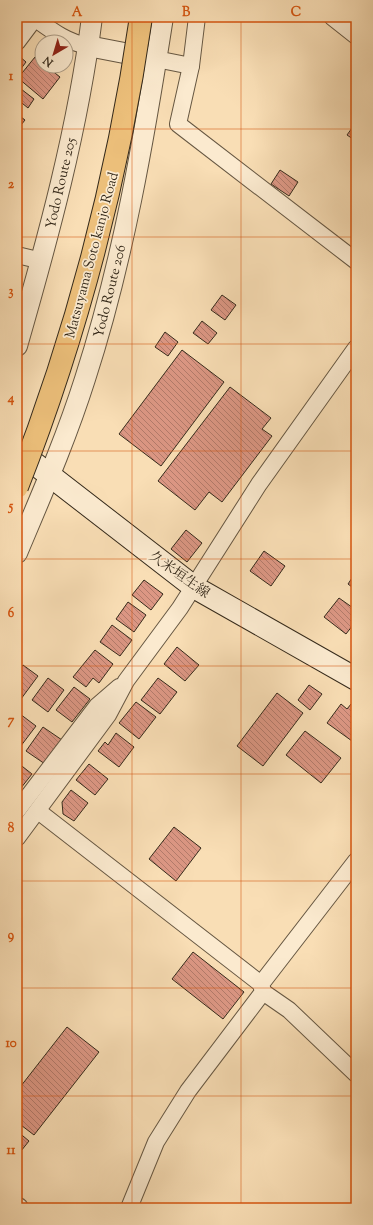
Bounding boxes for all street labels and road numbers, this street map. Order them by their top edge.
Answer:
street label: Yodo Route 205 [42,136,82,231]
street label: Matsuyama Soto kanjo Road [61,170,125,341]
street label: Yodo Route 206 [90,243,132,340]
street label: 久米垣生線 [144,547,213,604]

